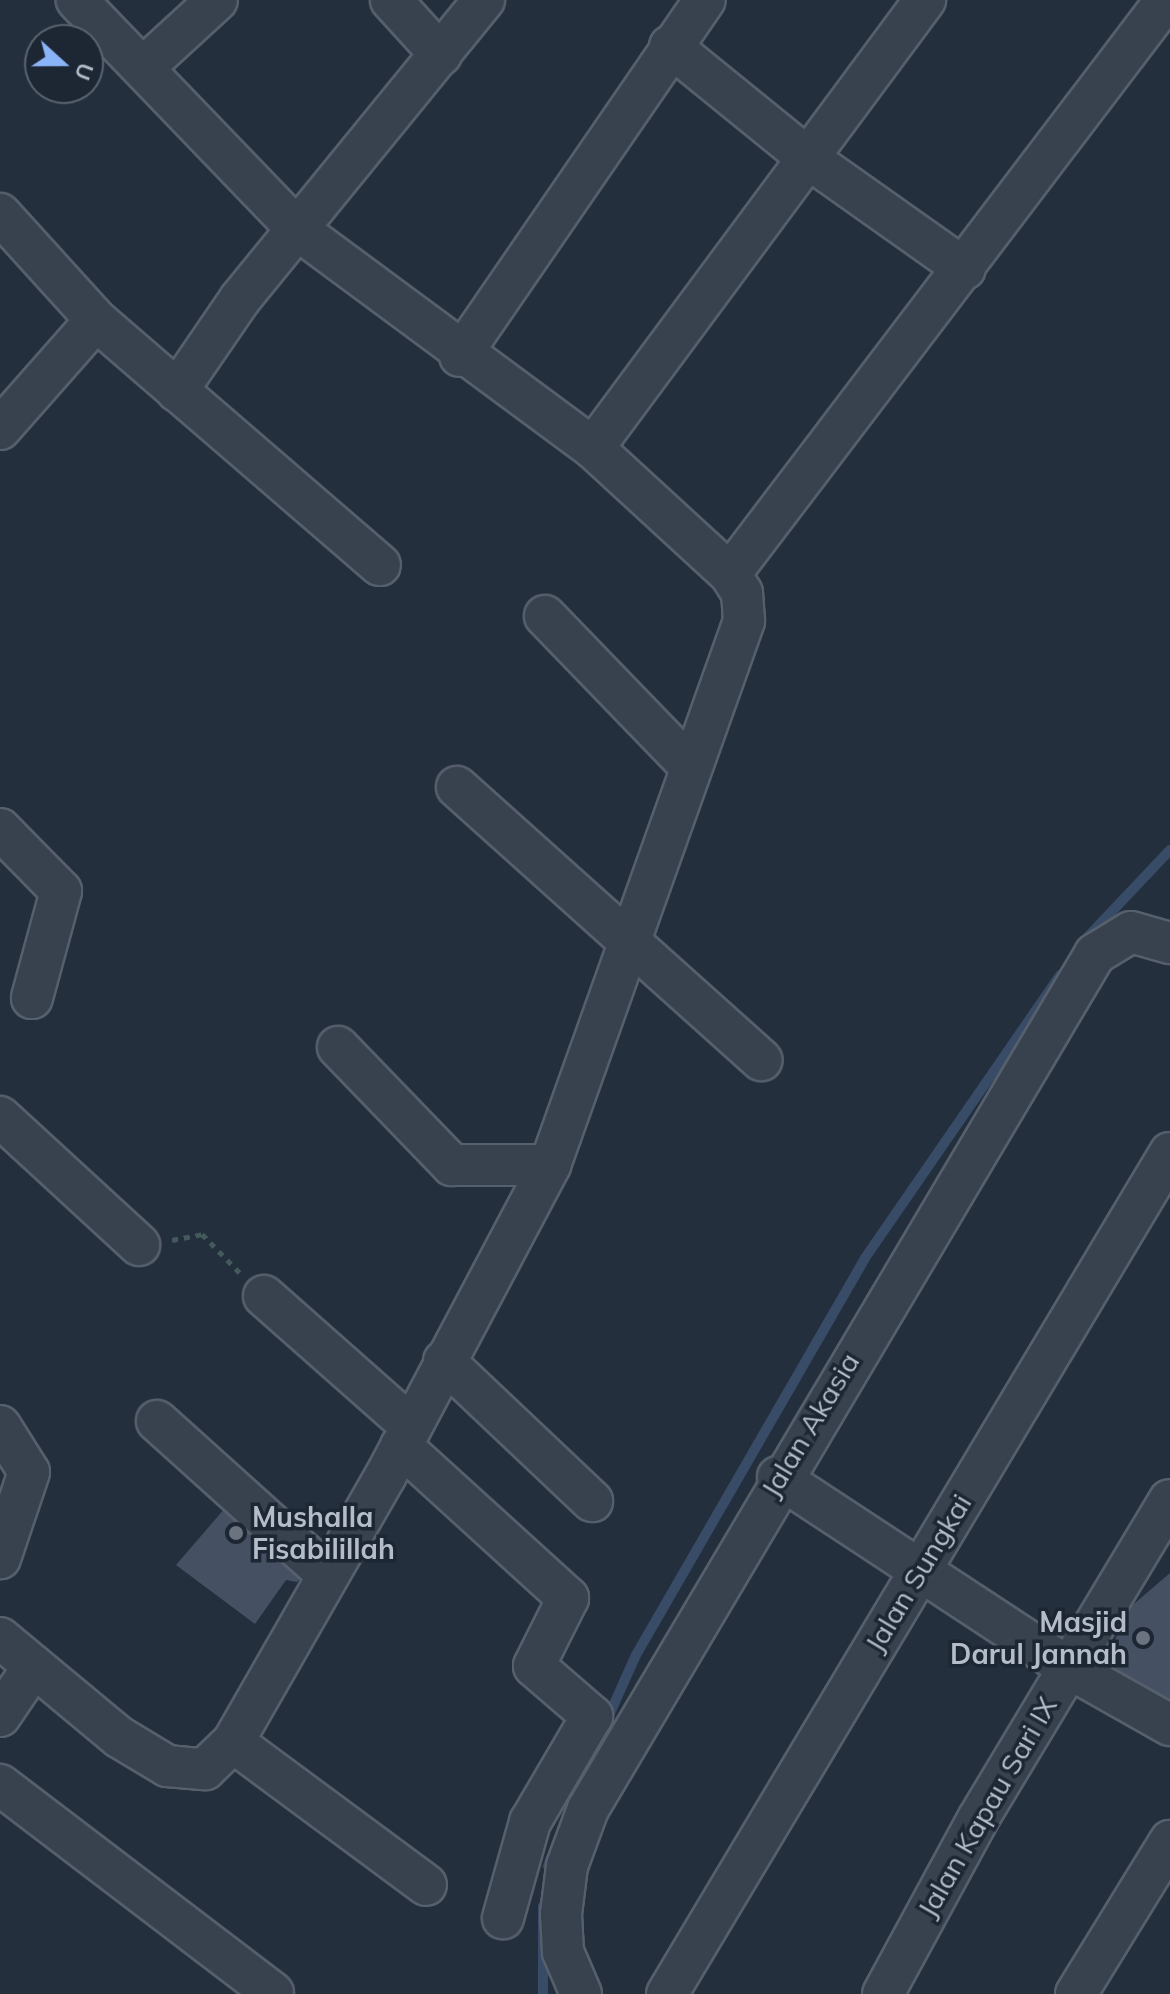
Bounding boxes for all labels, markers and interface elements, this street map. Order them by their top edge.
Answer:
north arrow [24,24,104,104]
text: U [69,59,101,85]
street label: Jalan Akasia [754,1347,866,1503]
street label: Jalan Sungkai [858,1488,978,1658]
place label: Mushalla Fisabilillah [252,1500,395,1566]
marker: Mushalla Fisabilillah [227,1524,245,1542]
place label: Masjid Darul Jannah [950,1605,1127,1671]
marker: Masjid Darul Jannah [1134,1629,1152,1647]
street label: Jalan Kapau Sari IX [910,1691,1064,1923]

